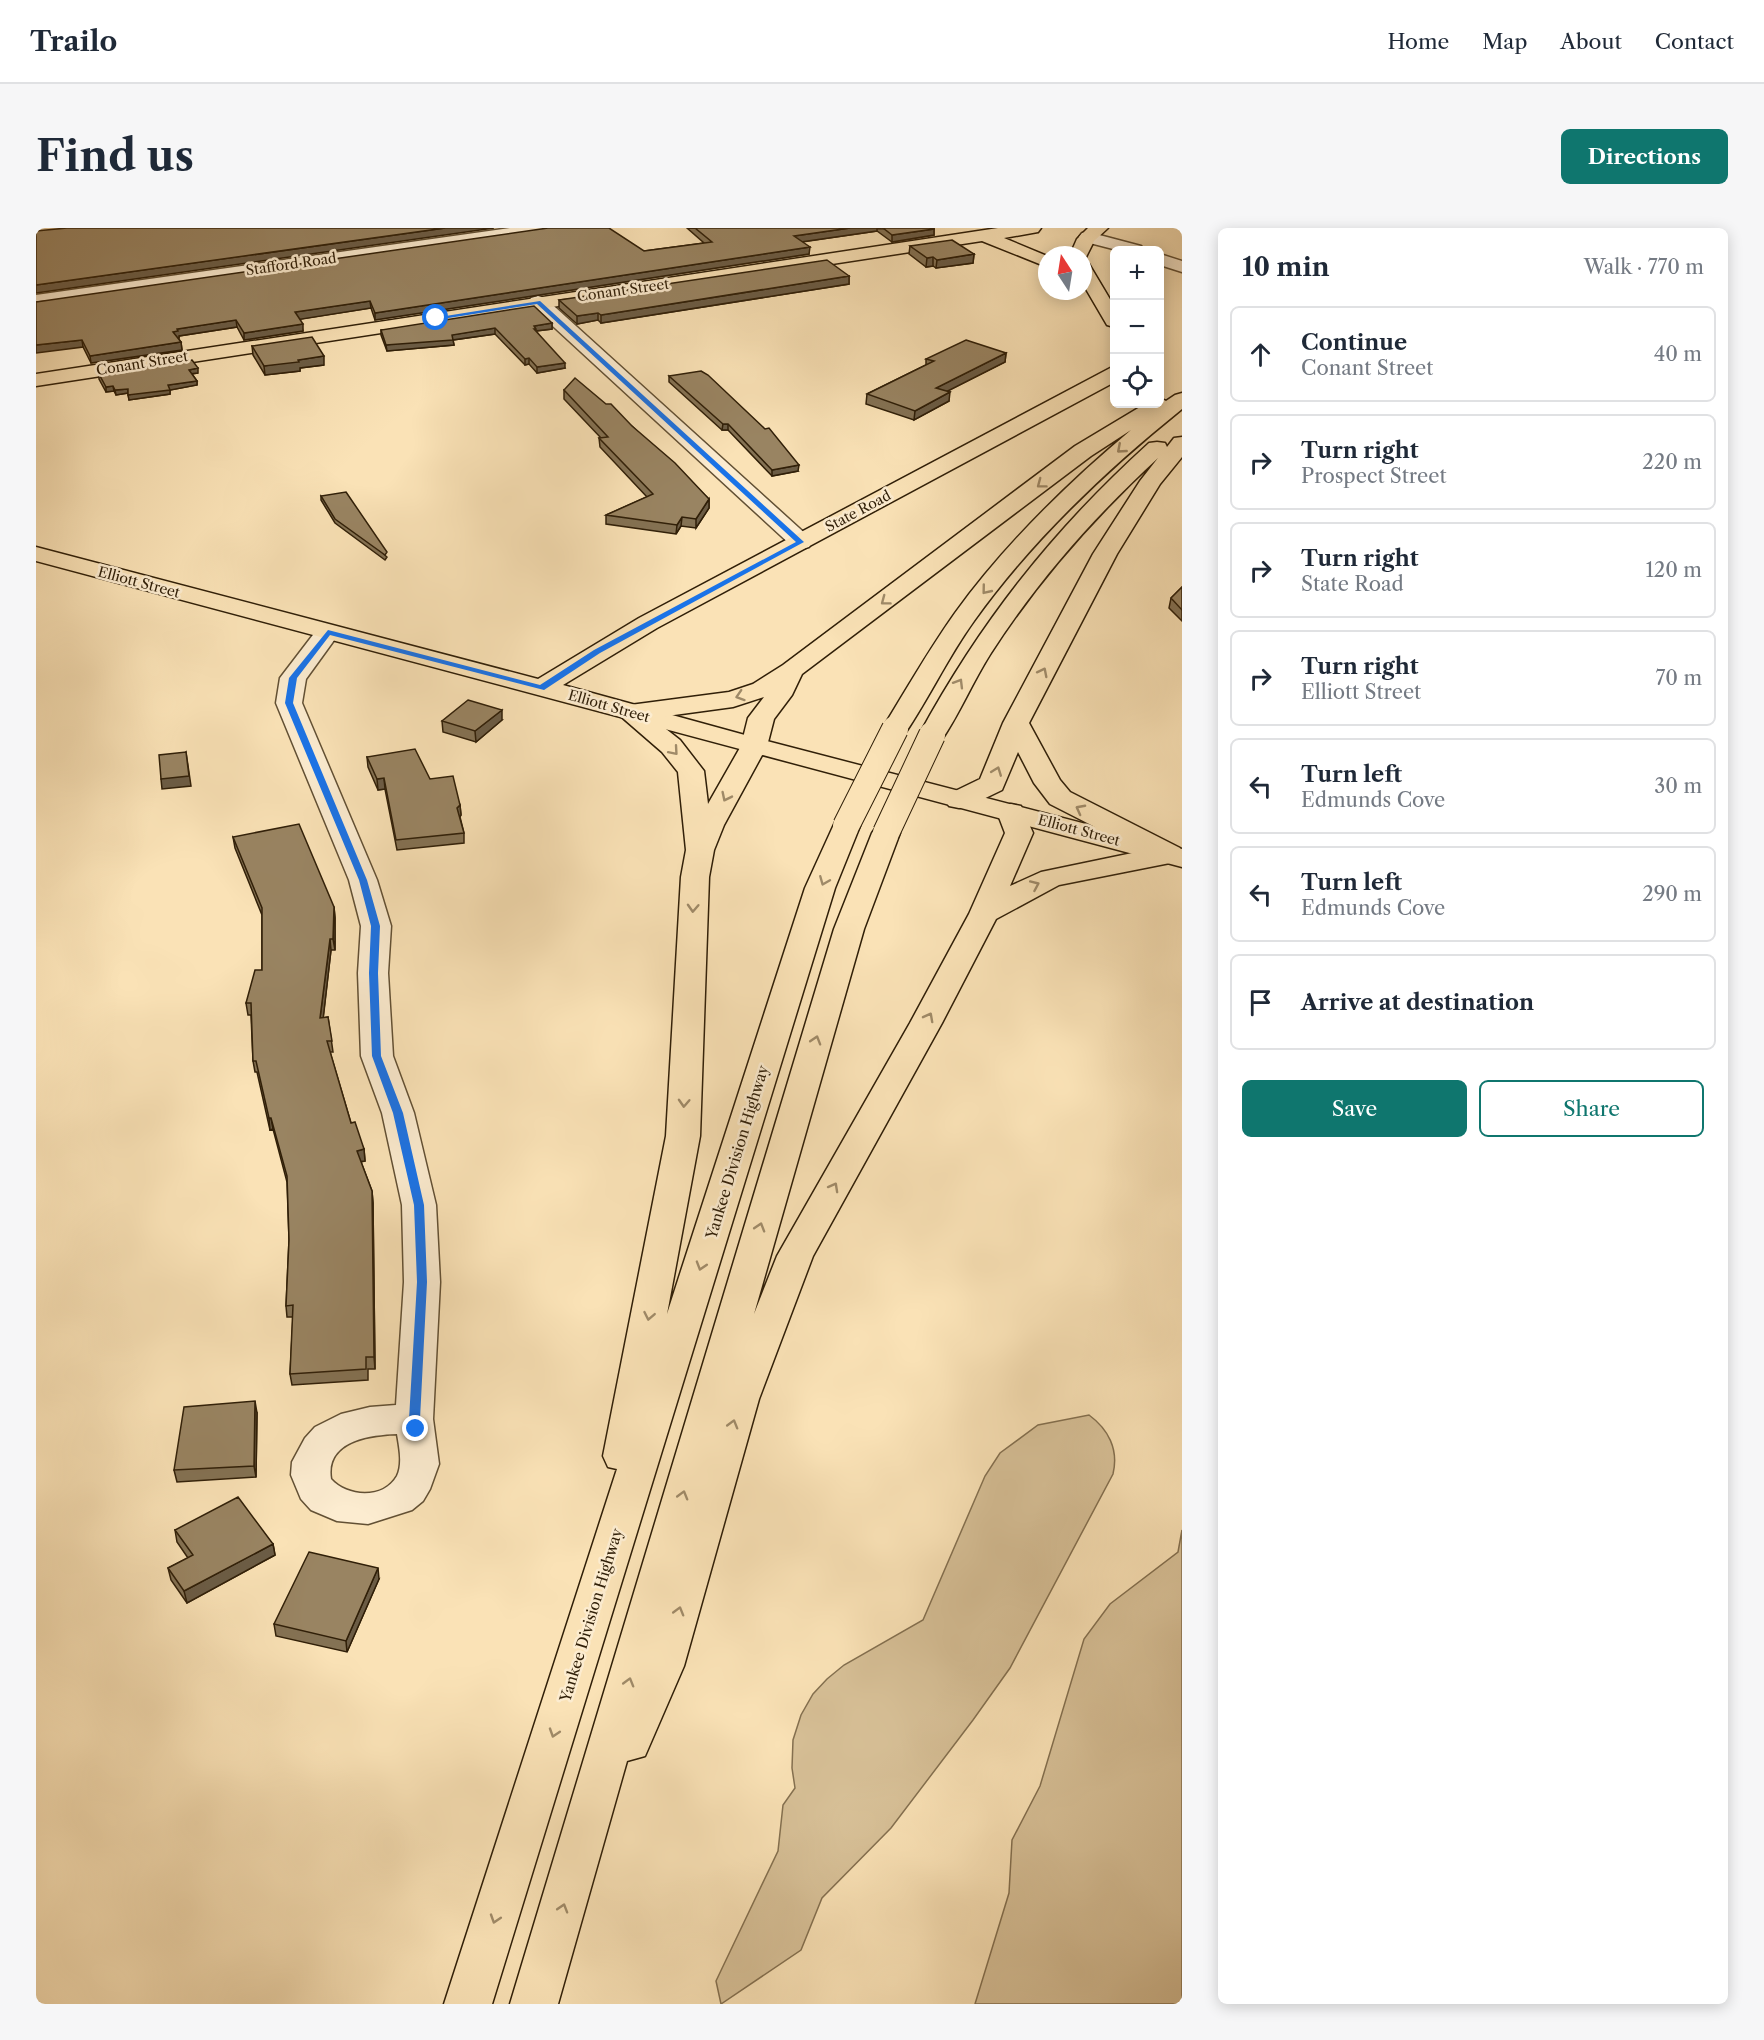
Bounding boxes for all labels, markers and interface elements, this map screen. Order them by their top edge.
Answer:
text: Trailo [30,24,117,58]
text: Home [1388,29,1449,54]
text: Map [1482,29,1527,54]
text: About [1560,29,1622,54]
text: Contact [1655,29,1734,54]
button: Directions [1561,129,1728,184]
text: Find us [36,130,194,182]
north arrow [1038,246,1092,300]
map controls [1110,246,1164,408]
button: + [1110,246,1164,300]
street label: Stafford Road [245,249,338,279]
text: 10 min [1242,251,1330,283]
text: Walk · 770 m [1584,255,1704,279]
street label: Conant Street [576,275,670,305]
button: − [1110,300,1164,354]
route start [422,304,448,330]
text: Continue [1301,329,1407,356]
icon: ahead [1244,338,1277,371]
text: 40 m [1654,342,1702,366]
street label: Conant Street [95,347,189,379]
button: locate [1110,354,1164,408]
text: Conant Street [1301,356,1433,380]
text: Turn right [1301,437,1419,464]
one-way arrow [1117,442,1128,453]
icon: right [1244,446,1277,479]
text: 220 m [1642,450,1702,474]
text: Prospect Street [1301,464,1446,488]
one-way arrow [1036,476,1047,487]
street label: State Road [822,486,894,536]
text: Turn right [1301,545,1419,572]
icon: right [1244,554,1277,587]
text: 120 m [1645,558,1702,582]
street label: Elliott Street [96,562,182,602]
text: State Road [1301,572,1404,596]
one-way arrow [982,583,993,594]
one-way arrow [880,593,891,604]
text: Turn right [1301,653,1419,680]
icon: right [1244,662,1277,695]
text: 70 m [1656,666,1702,690]
one-way arrow [1036,667,1048,678]
one-way arrow [952,679,964,689]
text: Elliott Street [1301,680,1421,704]
street label: Elliott Street [566,686,652,726]
one-way arrow [735,689,746,702]
one-way arrow [667,744,678,755]
text: Turn left [1301,761,1402,788]
one-way arrow [990,766,1002,777]
icon: left [1244,770,1277,803]
text: 30 m [1654,774,1702,798]
text: Edmunds Cove [1301,788,1445,812]
one-way arrow [721,791,733,802]
one-way arrow [1076,805,1086,816]
street label: Elliott Street [1036,810,1122,850]
text: Turn left [1301,869,1402,896]
one-way arrow [818,875,831,885]
icon: left [1244,878,1277,911]
one-way arrow [1029,880,1040,892]
text: 290 m [1642,882,1702,906]
text: Edmunds Cove [1301,896,1445,920]
one-way arrow [687,904,700,913]
icon: arrive [1244,986,1277,1019]
text: Arrive at destination [1301,989,1534,1016]
one-way arrow [922,1013,933,1023]
one-way arrow [809,1035,821,1046]
street label: Yankee Division Highway [701,1062,773,1242]
button: Save [1242,1080,1467,1137]
button: Share [1479,1080,1704,1137]
one-way arrow [678,1098,691,1107]
one-way arrow [827,1183,838,1193]
one-way arrow [753,1222,765,1233]
one-way arrow [695,1260,708,1271]
one-way arrow [643,1310,656,1320]
route end [402,1415,428,1441]
one-way arrow [726,1419,738,1430]
one-way arrow [676,1490,688,1501]
street label: Yankee Division Highway [555,1525,627,1705]
one-way arrow [672,1606,684,1617]
one-way arrow [622,1677,634,1688]
one-way arrow [549,1727,561,1738]
one-way arrow [556,1903,568,1914]
one-way arrow [490,1913,502,1924]

